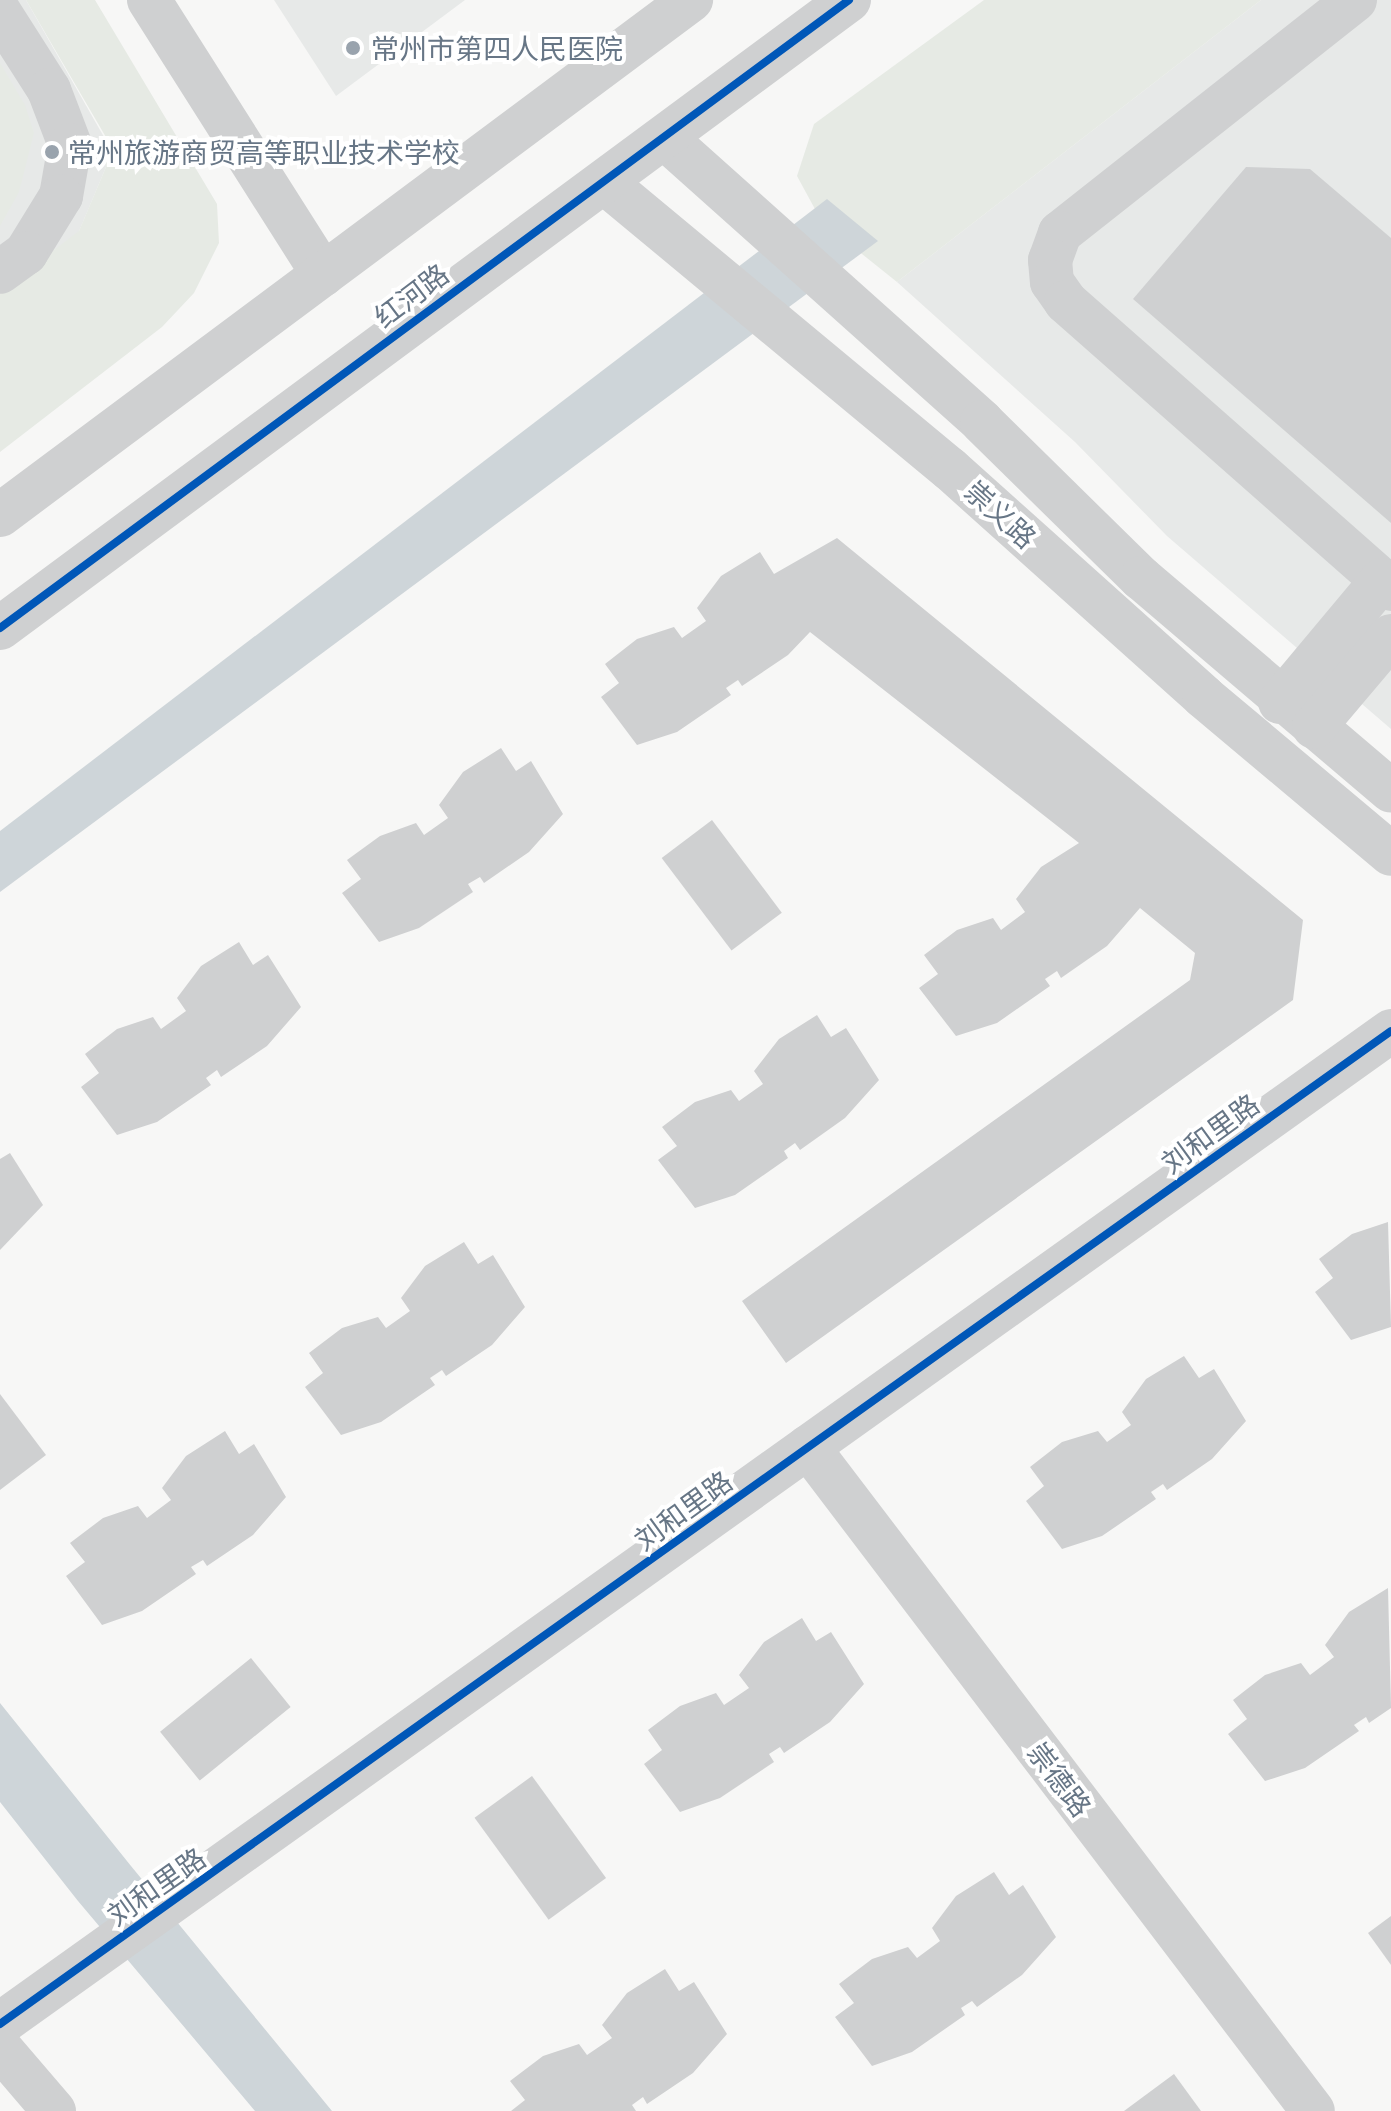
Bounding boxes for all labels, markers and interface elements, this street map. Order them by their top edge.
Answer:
place label: 常州市第四人民医院 [371,31,623,65]
marker: 常州市第四人民医院 [342,37,364,59]
place label: 常州旅游商贸高等职业技术学校 [68,135,460,169]
marker: 常州旅游商贸高等职业技术学校 [43,143,61,161]
street label: 红河路 [367,256,455,334]
street label: 崇义路 [959,473,1043,555]
street label: 刘和里路 [1155,1086,1265,1180]
street label: 刘和里路 [628,1463,738,1557]
street label: 崇德路 [1021,1735,1099,1823]
street label: 刘和里路 [100,1840,212,1932]

